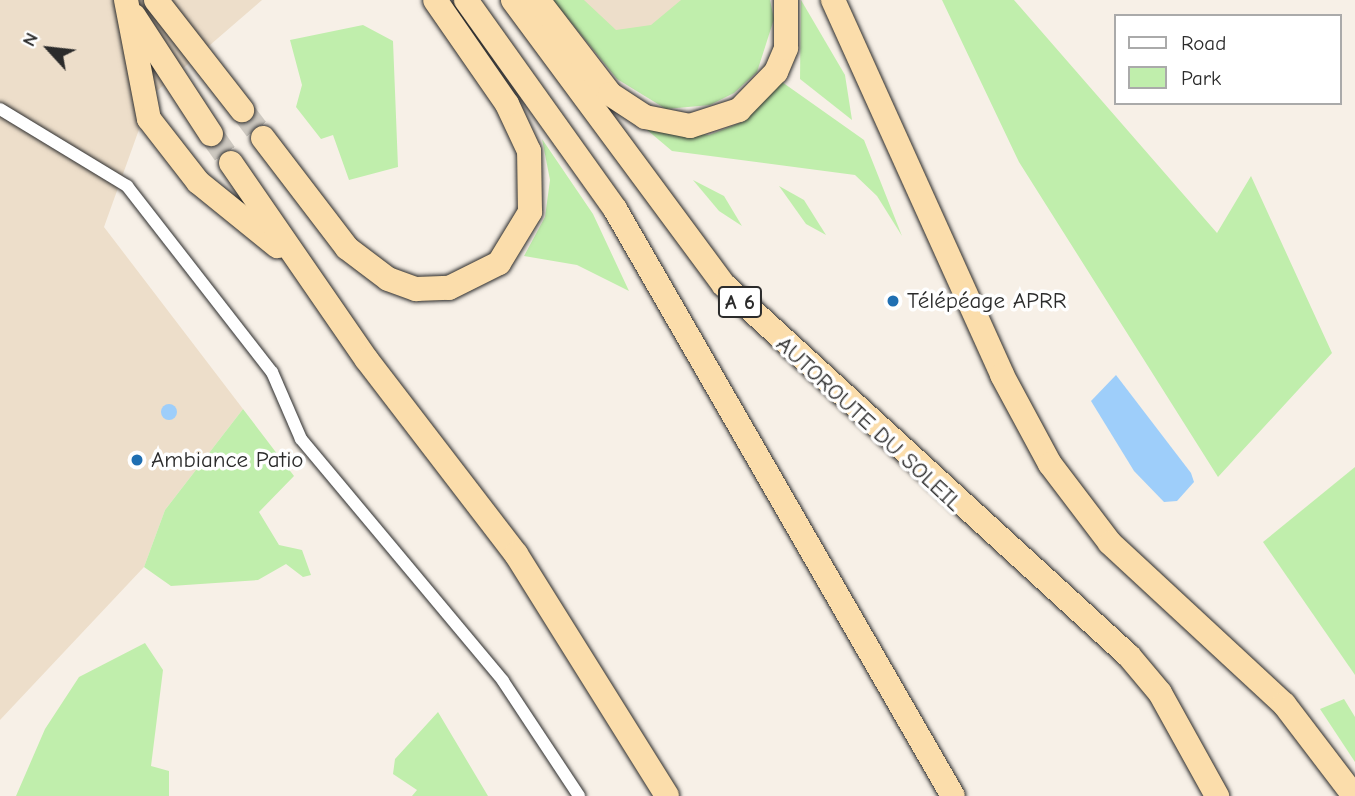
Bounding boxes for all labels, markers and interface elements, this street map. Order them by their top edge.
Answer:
north arrow [14,14,84,84]
legend [1114,14,1341,105]
text: N [18,29,43,50]
text: Road [1181,31,1226,55]
text: Park [1181,66,1221,90]
road number: A 6 [717,284,763,320]
place label: Télépéage APRR [907,287,1066,315]
marker: Télépéage APRR [885,293,901,309]
street label: AUTOROUTE DU SOLEIL [770,331,968,517]
place label: Ambiance Patio [151,446,304,474]
marker: Ambiance Patio [129,452,145,468]

